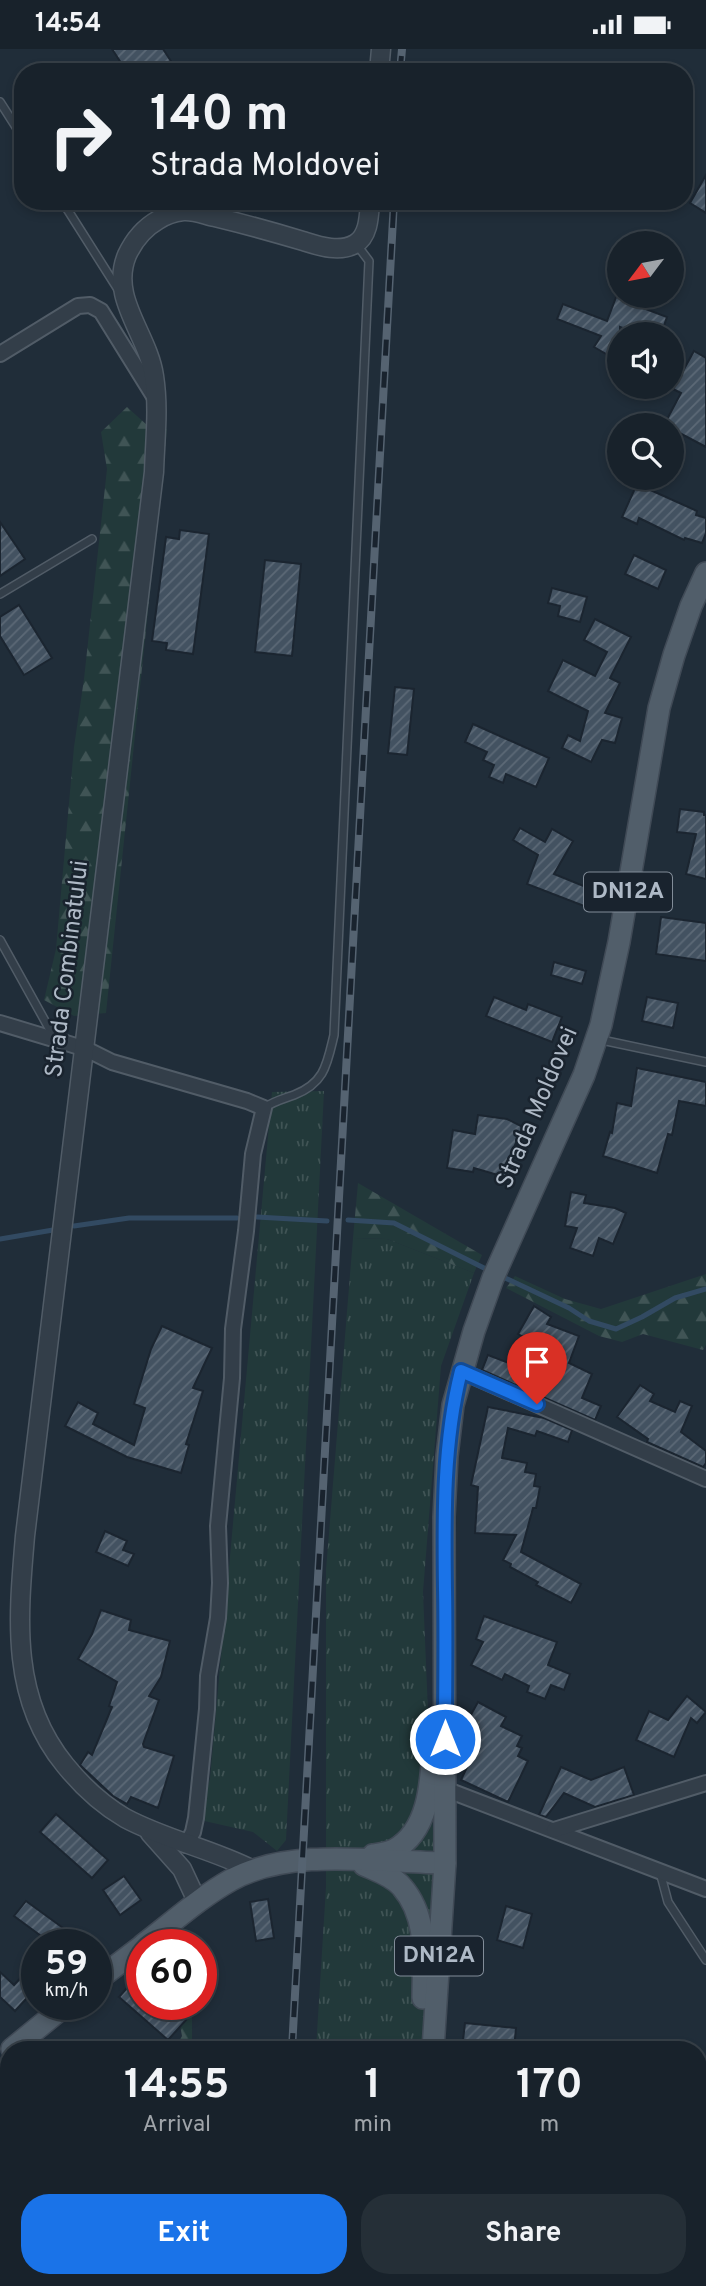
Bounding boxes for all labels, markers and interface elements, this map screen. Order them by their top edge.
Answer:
text: 14:54 [35,8,102,41]
text: 140 m [150,86,289,148]
icon: right [35,91,126,182]
text: Strada Moldovei [150,147,380,187]
north arrow [607,231,684,308]
map controls [607,231,684,490]
button: sound [607,322,684,399]
button: search [607,413,684,490]
street label: Strada Combinatului [40,859,96,1079]
road number: DN12A [584,873,672,911]
street label: Strada Moldovei [490,1023,586,1193]
pin [507,1332,567,1404]
icon: arrive [518,1343,556,1381]
position arrow [408,1702,482,1776]
speed limit sign: 60 [126,1929,217,2020]
road number: DN12A [395,1937,483,1975]
text: 59 [45,1943,88,1987]
text: km/h [45,1980,88,2003]
text: 14:55 [124,2060,229,2113]
text: 1 [364,2060,381,2113]
text: 170 [516,2060,583,2113]
text: Arrival [143,2111,211,2140]
text: min [354,2111,392,2140]
text: m [540,2111,559,2140]
button: Exit [21,2194,347,2274]
button: Share [361,2194,686,2274]

